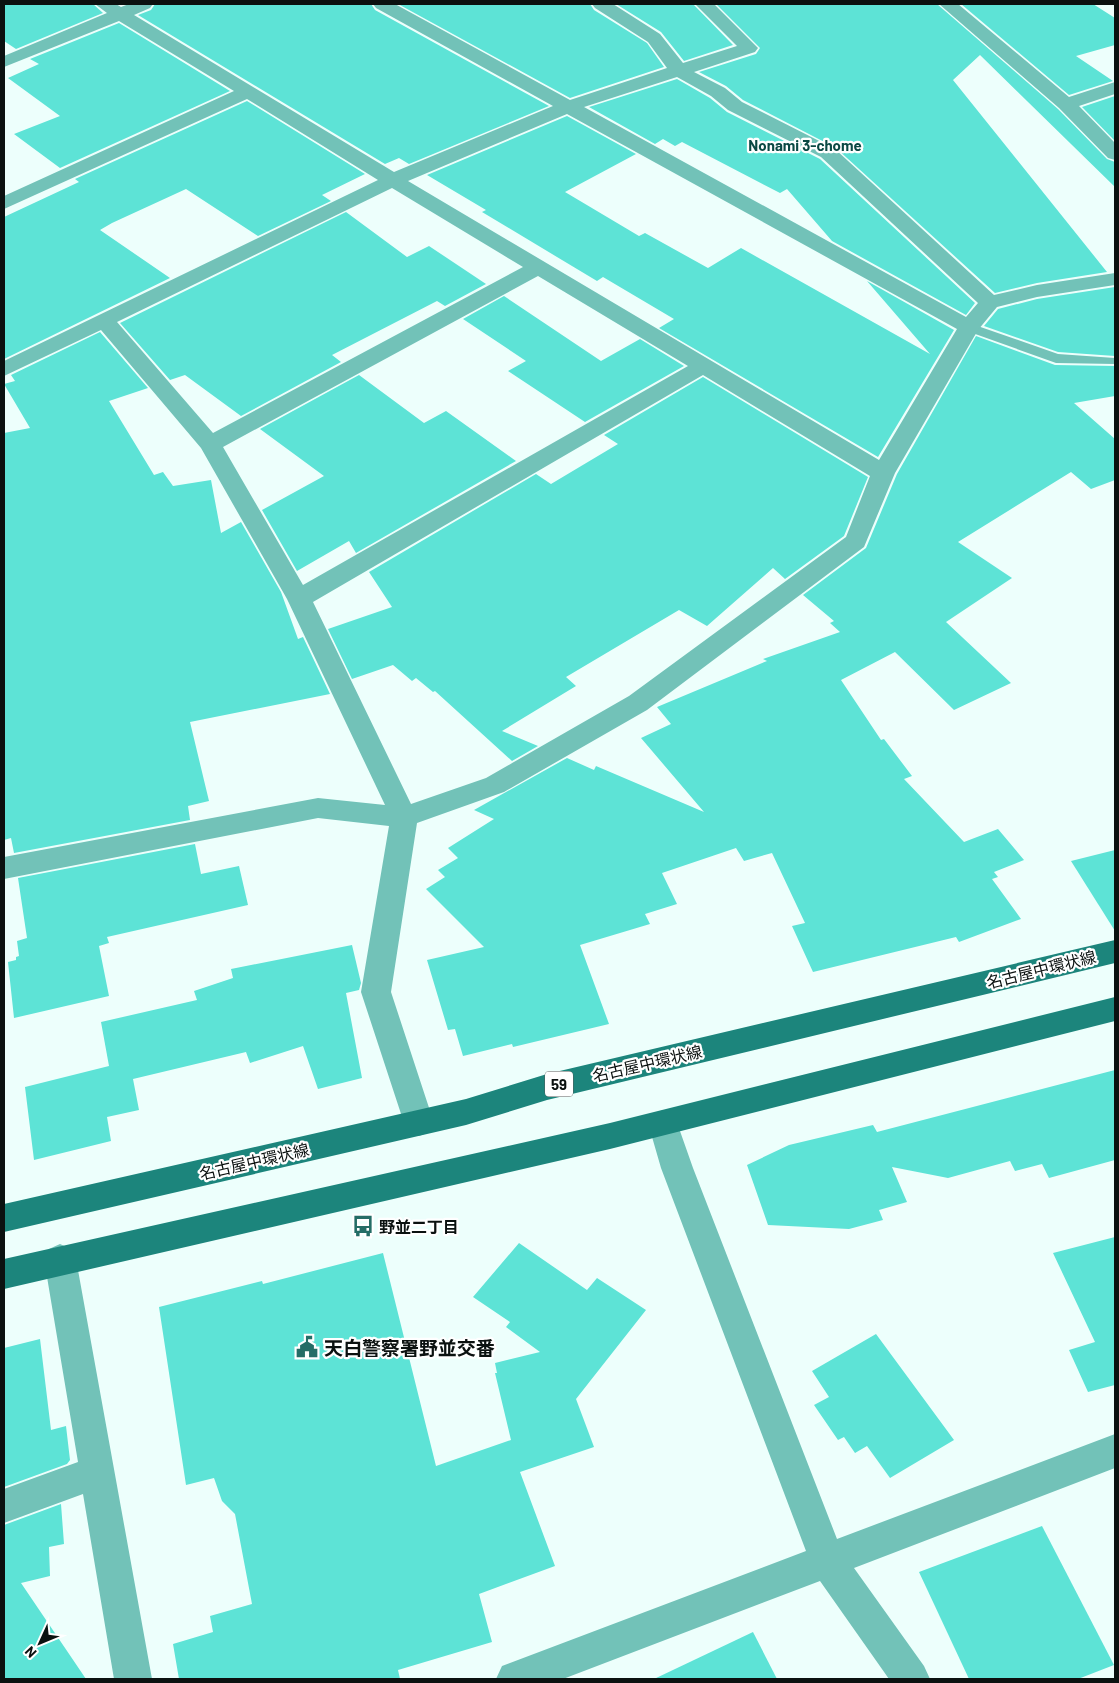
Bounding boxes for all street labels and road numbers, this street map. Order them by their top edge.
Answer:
street label: 名古屋中環状線 [984,946,1098,992]
street label: 名古屋中環状線 [590,1041,704,1085]
road number: 59 [545,1072,573,1096]
street label: 名古屋中環状線 [197,1139,311,1183]

